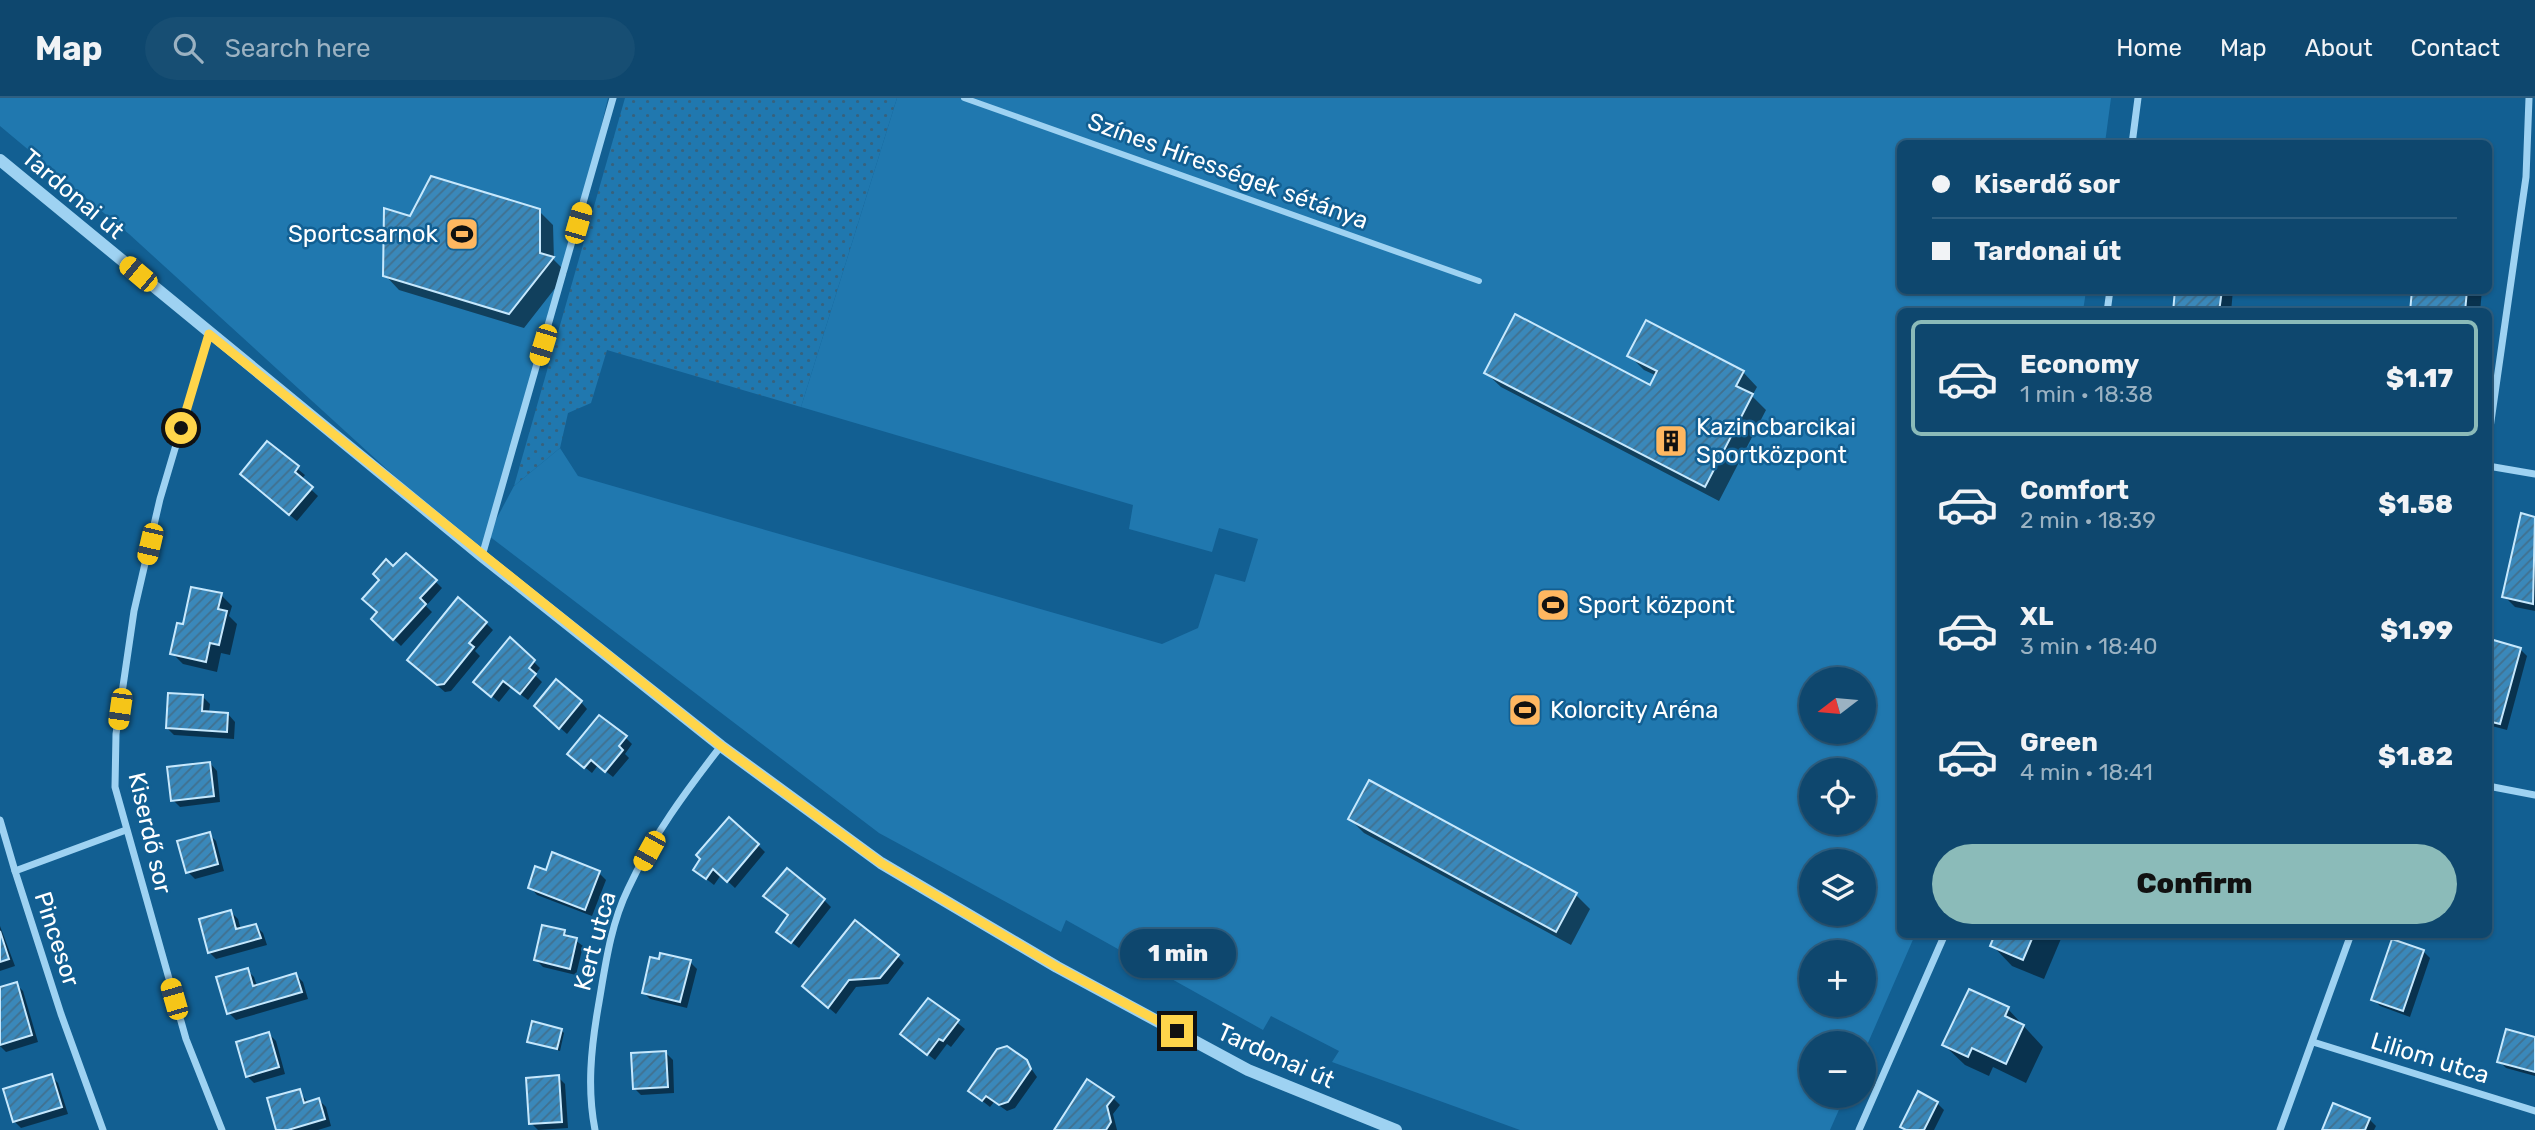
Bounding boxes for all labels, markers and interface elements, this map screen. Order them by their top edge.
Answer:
search box [145,17,635,80]
text: Map [35,29,103,68]
icon: search [169,29,207,67]
text: Search here [225,33,370,64]
text: Home [2116,34,2182,62]
text: Map [2220,34,2267,62]
text: About [2305,34,2373,62]
text: Contact [2411,34,2500,62]
street label: Színes Hírességek sétánya [1084,107,1372,235]
street label: Tardonai út [16,143,130,245]
text: Kiserdő sor [1974,169,2120,200]
car [563,200,594,246]
sports icon: Sportcsarnok [443,215,481,253]
place label: Sportcsarnok [288,220,439,248]
text: Tardonai út [1974,236,2121,267]
car [116,252,161,296]
car [527,322,560,368]
icon: car [1936,347,1999,410]
text: Economy [2020,349,2139,380]
text: $1.17 [2386,363,2453,394]
text: 1 min · 18:38 [2020,380,2153,408]
route start [165,412,197,444]
place label: Kazincbarcikai Sportközpont [1696,413,1856,469]
building icon: Kazincbarcikai Sportközpont [1652,422,1690,460]
icon: car [1936,473,1999,536]
text: Comfort [2020,475,2129,506]
text: $1.58 [2378,489,2453,520]
text: 2 min · 18:39 [2020,506,2156,534]
car [136,521,165,567]
sports icon: Sport központ [1534,586,1572,624]
place label: Sport központ [1578,591,1735,619]
icon: car [1936,599,1999,662]
text: XL [2020,601,2053,632]
text: $1.99 [2380,615,2453,646]
text: 3 min · 18:40 [2020,632,2158,660]
north arrow [1799,667,1876,744]
map controls [1799,667,1876,1108]
car [107,687,134,731]
sports icon: Kolorcity Aréna [1506,691,1544,729]
place label: Kolorcity Aréna [1550,696,1718,724]
icon: car [1936,725,1999,788]
text: Green [2020,727,2098,758]
text: $1.82 [2378,741,2453,772]
button: locate [1799,758,1876,835]
text: 4 min · 18:41 [2020,758,2153,786]
street label: Kiserdő sor [122,770,178,896]
car [630,828,669,874]
button: Confirm [1932,844,2457,924]
button: layers [1799,849,1876,926]
street label: Pincesor [29,888,85,990]
street label: Kert utca [568,888,622,994]
callout: 1 min [1119,930,1235,978]
text: 1 min [1148,939,1208,967]
button: + [1799,940,1876,1017]
car [159,976,190,1022]
route end [1161,1015,1193,1047]
street label: Tardonai út [1213,1018,1339,1094]
street label: Liliom utca [2367,1027,2493,1089]
button: − [1799,1031,1876,1108]

